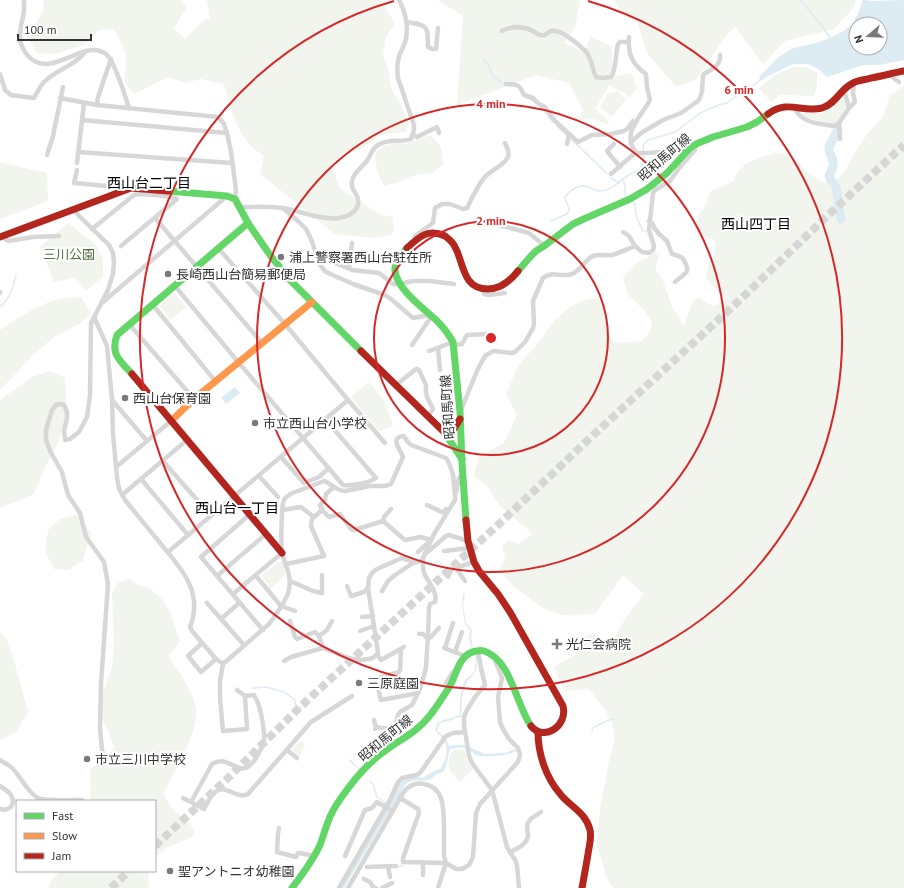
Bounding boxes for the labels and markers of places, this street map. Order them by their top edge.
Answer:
place label: 浦上警察署西山台駐在所 [289,249,432,266]
marker: 浦上警察署西山台駐在所 [276,252,286,262]
place label: 長崎西山台簡易郵便局 [176,266,306,283]
marker: 長崎西山台簡易郵便局 [163,269,173,279]
centre of rings [484,331,498,345]
place label: 西山台保育園 [133,390,211,407]
marker: 西山台保育園 [120,393,130,403]
place label: 市立西山台小学校 [263,415,367,432]
marker: 市立西山台小学校 [250,418,260,428]
place label: 光仁会病院 [566,636,631,653]
marker: 光仁会病院 [551,638,563,650]
place label: 三原庭園 [367,675,419,692]
marker: 三原庭園 [354,678,364,688]
place label: 市立三川中学校 [95,751,186,768]
marker: 市立三川中学校 [82,754,92,764]
place label: 聖アントニオ幼稚園 [178,863,294,880]
marker: 聖アントニオ幼稚園 [165,866,175,876]

